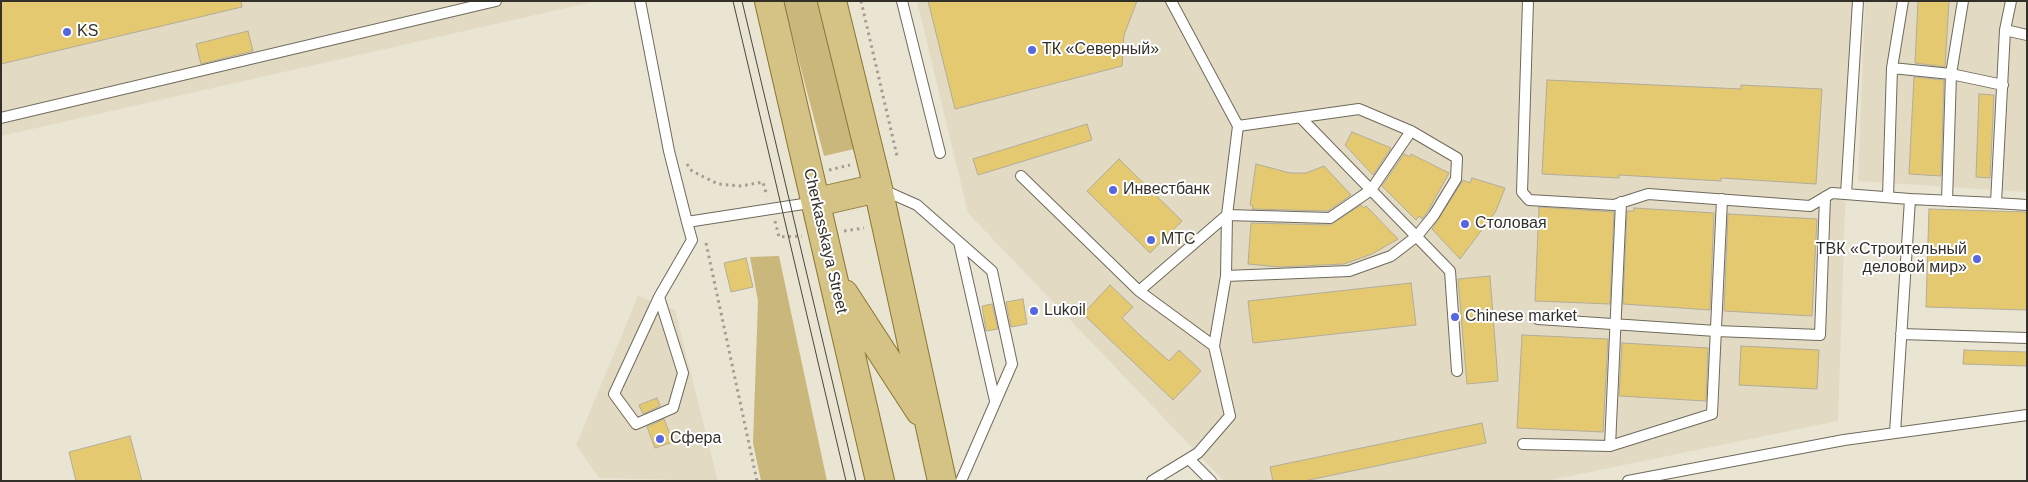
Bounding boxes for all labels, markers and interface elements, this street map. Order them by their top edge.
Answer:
place label: KS [77,22,98,42]
marker: KS [61,26,73,38]
place label: ТК «Северный» [1042,40,1159,60]
marker: ТК «Северный» [1026,44,1038,56]
street label: Cherkasskaya Street [799,166,851,316]
place label: Инвестбанк [1123,180,1209,200]
marker: Инвестбанк [1107,184,1119,196]
place label: Столовая [1475,214,1547,234]
marker: Столовая [1459,218,1471,230]
place label: МТС [1161,230,1196,250]
marker: МТС [1145,234,1157,246]
place label: ТВК «Строительный деловой мир» [1816,240,1967,278]
marker: ТВК «Строительный деловой мир» [1971,253,1983,265]
place label: Lukoil [1044,301,1086,321]
marker: Lukoil [1028,305,1040,317]
place label: Chinese market [1465,307,1577,327]
marker: Chinese market [1449,311,1461,323]
place label: Сфера [670,429,721,449]
marker: Сфера [654,433,666,445]

